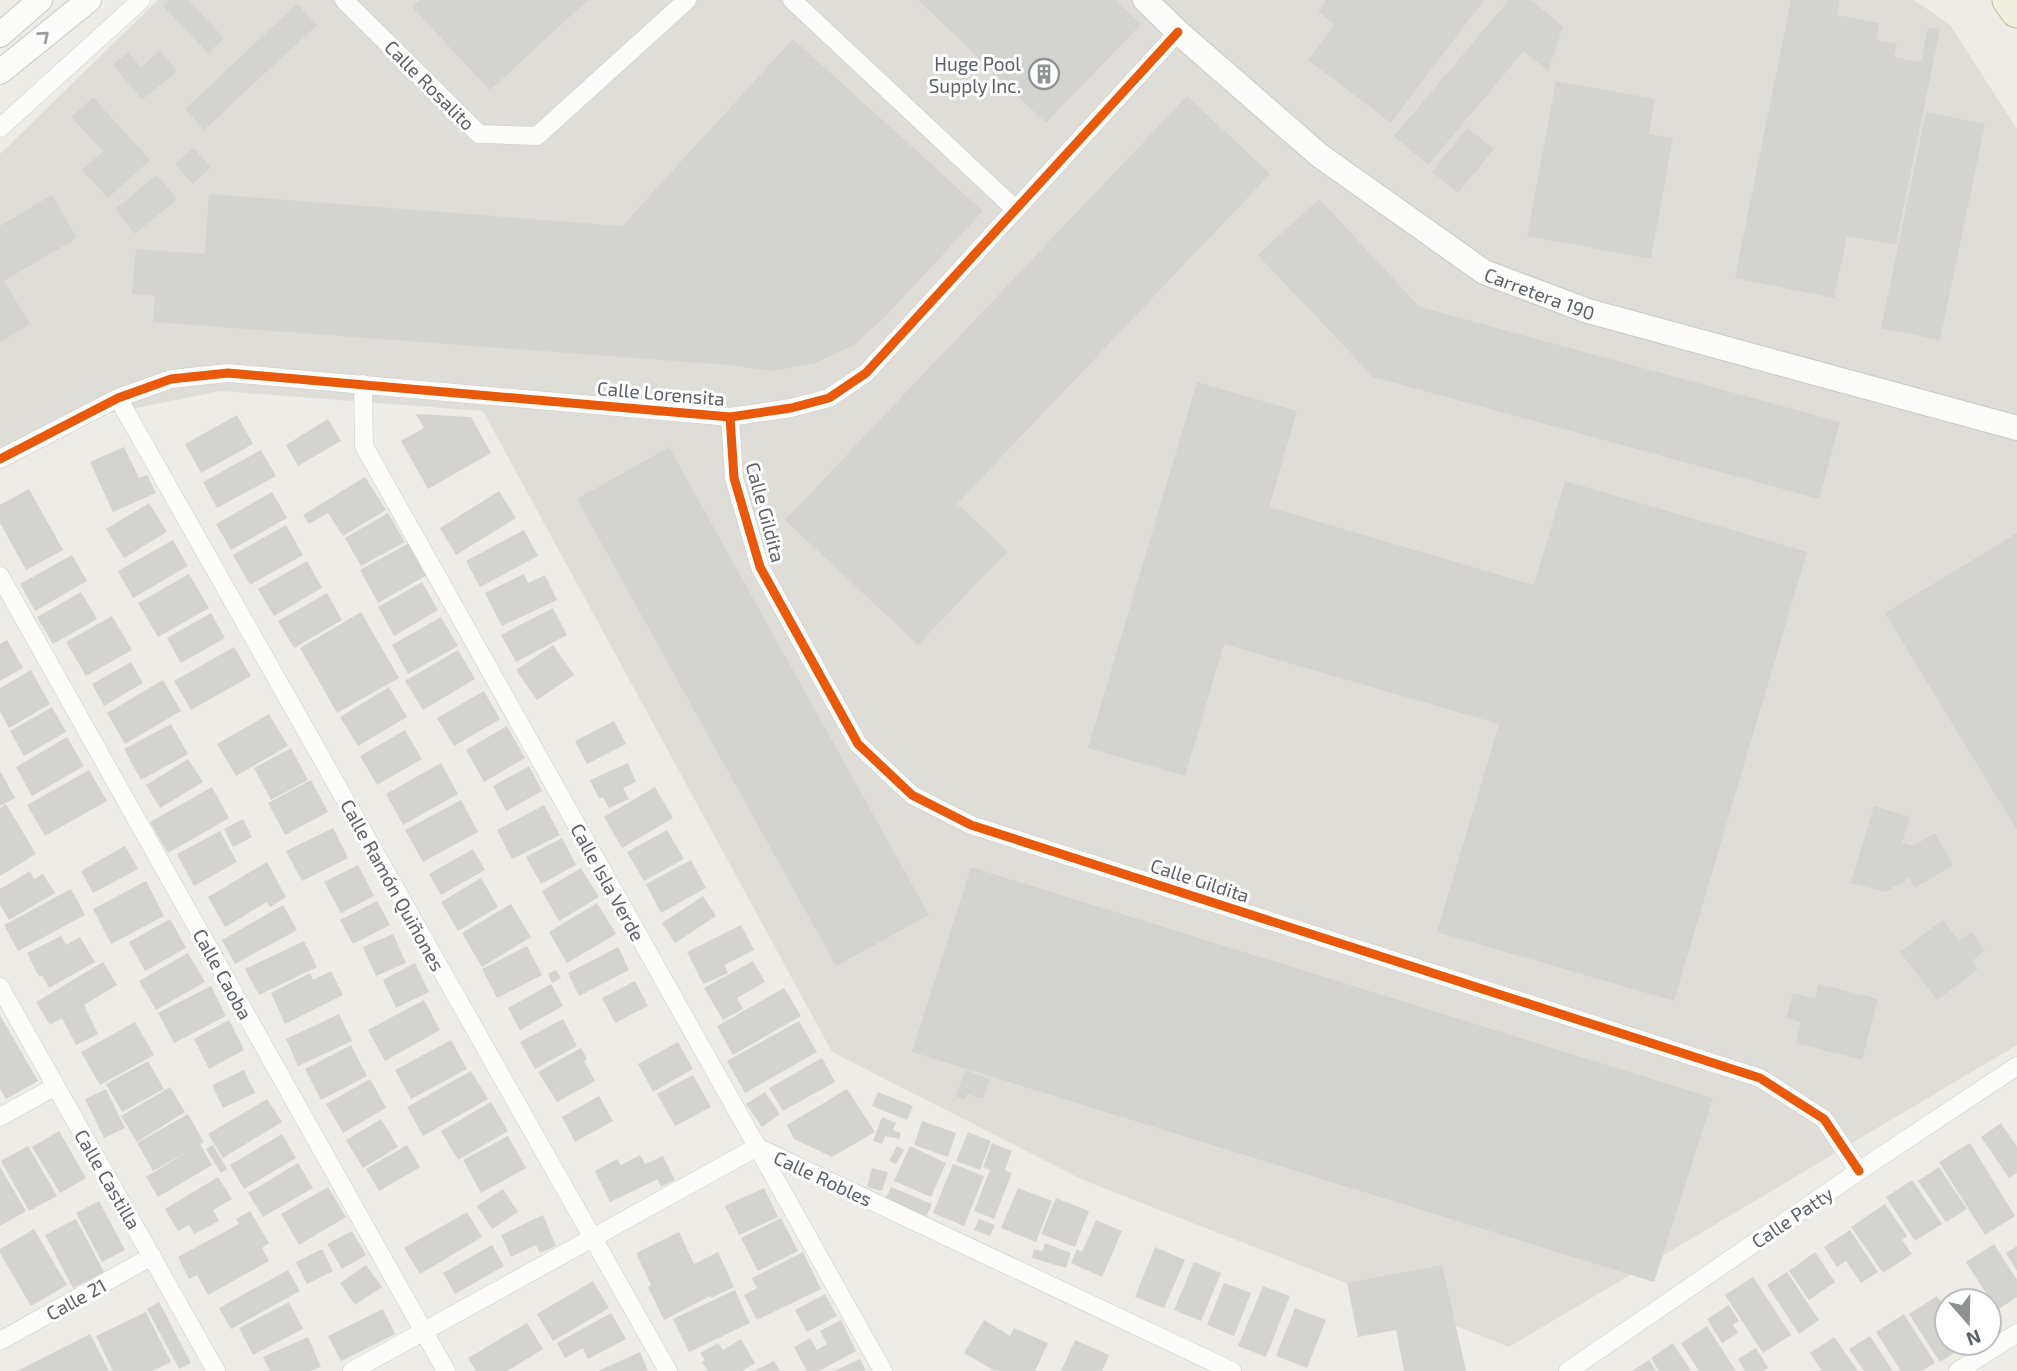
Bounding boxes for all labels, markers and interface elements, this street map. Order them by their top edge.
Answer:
one-way arrow [36,31,48,44]
street label: Calle Rosalito [380,35,480,135]
place label: Huge Pool Supply Inc. [929,52,1021,97]
building icon: Huge Pool Supply Inc. [1027,57,1061,91]
street label: Carretera 190 [1481,262,1597,324]
street label: Calle Lorensita [596,376,726,410]
street label: Calle Gildita [742,459,790,565]
street label: Calle Ramón Quiñones [336,795,450,975]
street label: Calle Isla Verde [566,819,650,945]
street label: Calle Gildita [1148,853,1252,907]
street label: Calle Caoba [189,925,257,1023]
street label: Calle Castilla [70,1125,146,1233]
street label: Calle Robles [770,1145,876,1211]
street label: Calle Patty [1747,1181,1837,1253]
street label: Calle 21 [42,1273,110,1325]
north arrow [1933,1287,2003,1357]
text: N [1964,1325,1984,1352]

